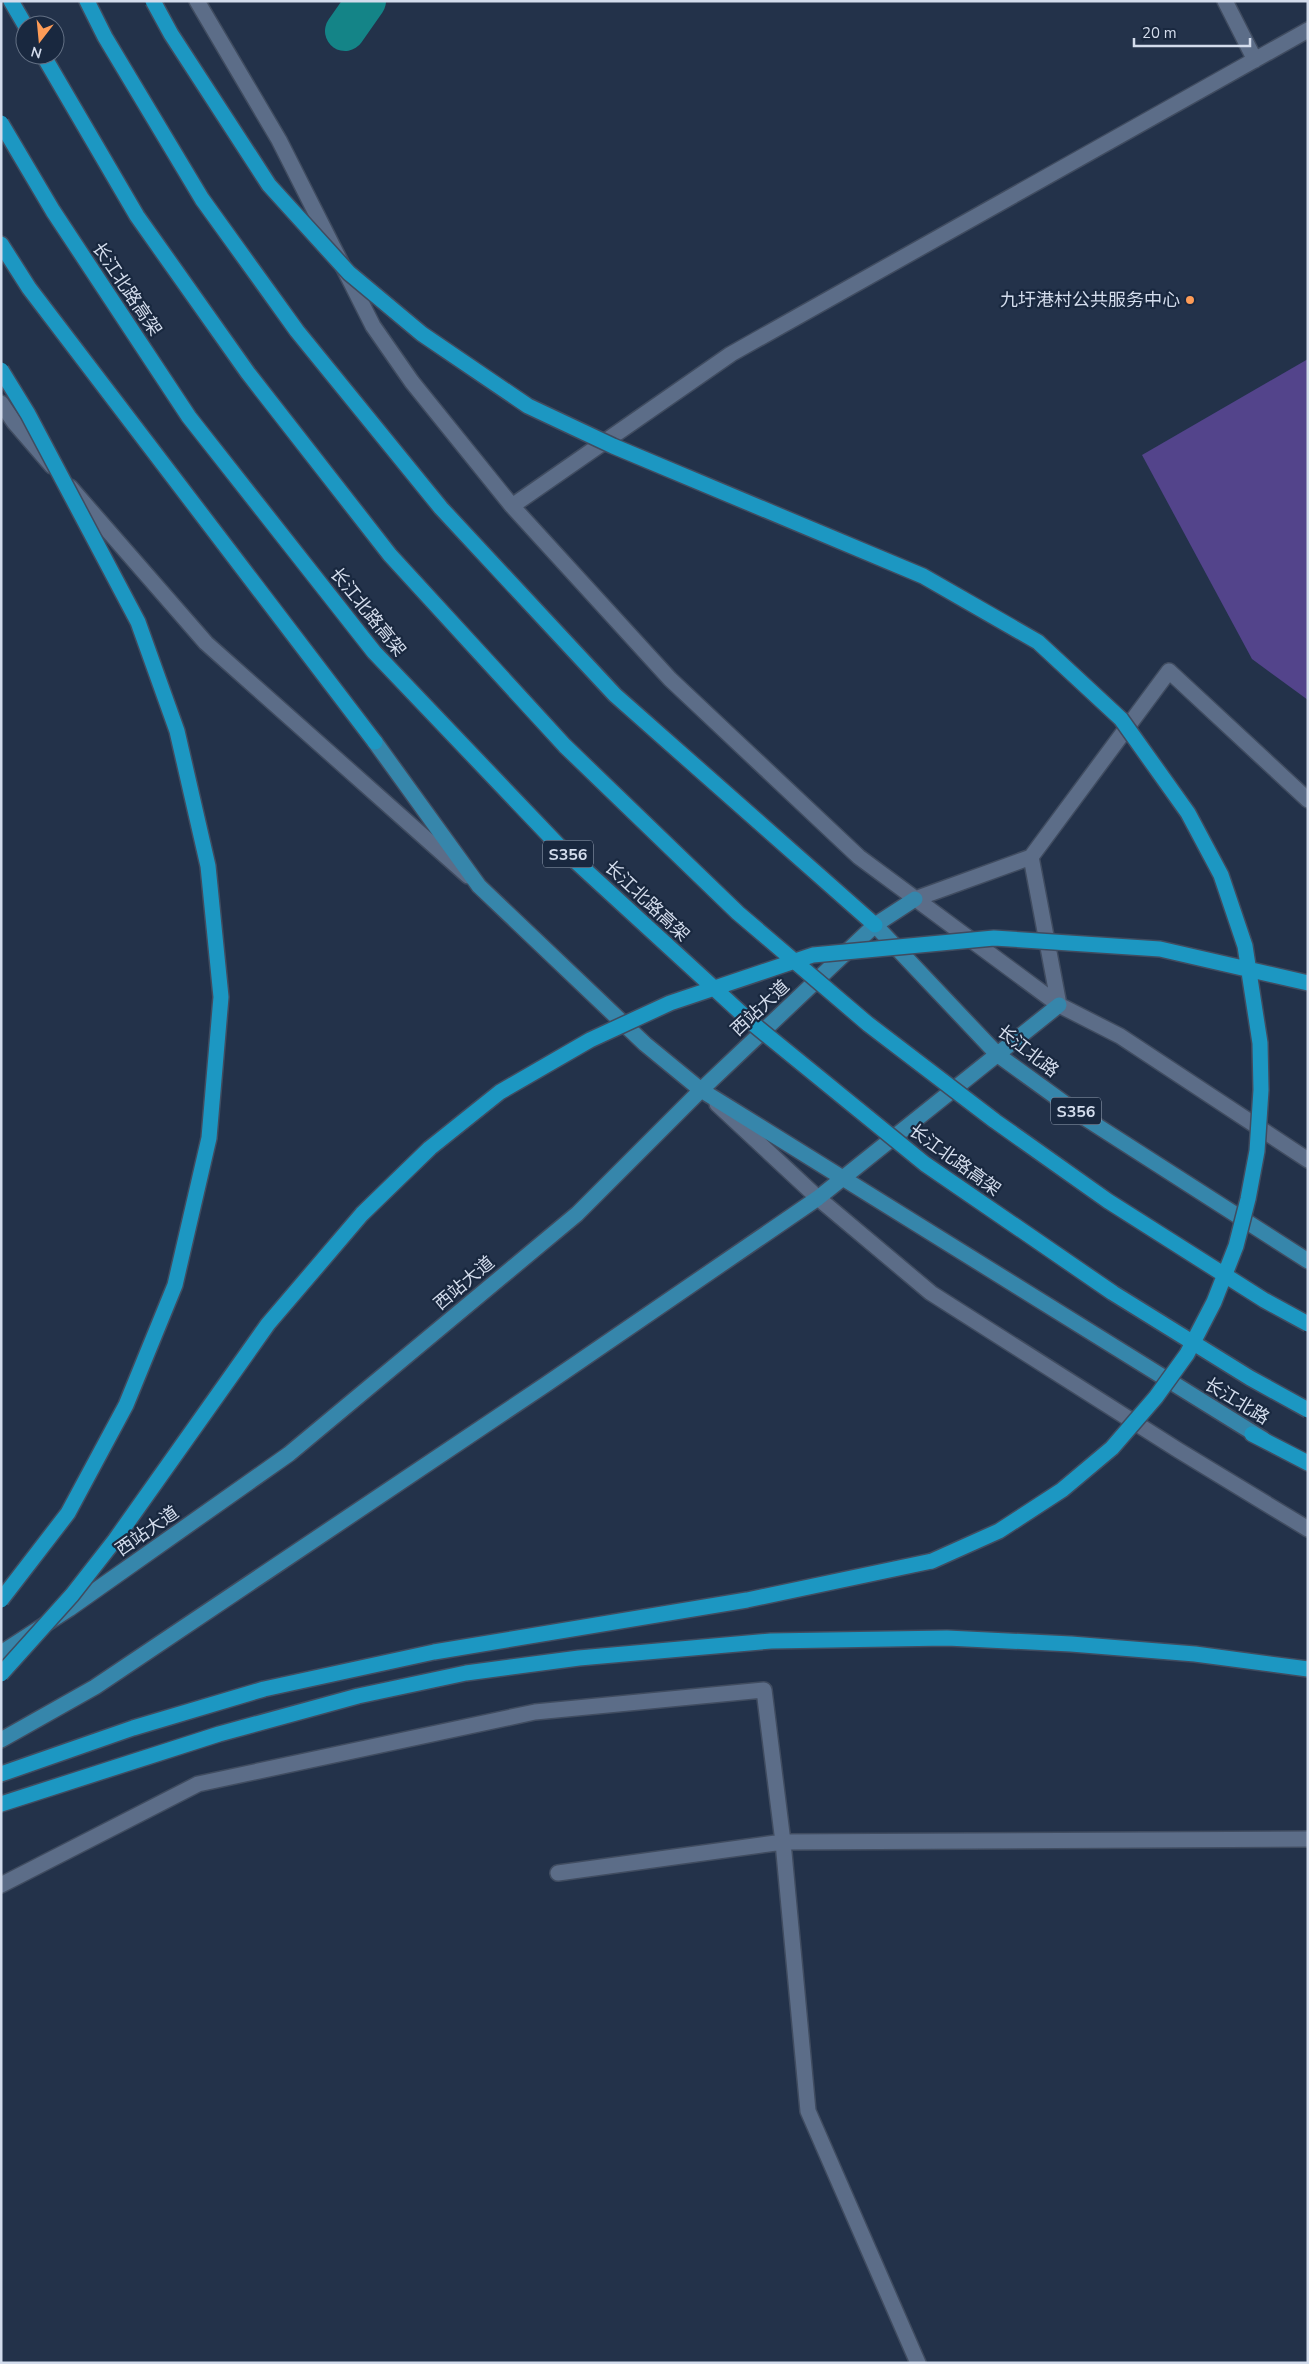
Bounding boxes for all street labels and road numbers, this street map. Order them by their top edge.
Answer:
street label: 长江北路高架 [87,238,167,340]
street label: 长江北路高架 [325,562,411,662]
road number: S356 [543,841,593,868]
street label: 长江北路高架 [599,855,695,947]
street label: 西站大道 [725,975,795,1041]
street label: 长江北路 [992,1019,1064,1083]
road number: S356 [1051,1098,1101,1124]
street label: 长江北路高架 [904,1119,1006,1201]
street label: 西站大道 [429,1251,499,1315]
street label: 长江北路 [1200,1372,1274,1430]
street label: 西站大道 [111,1501,183,1561]

